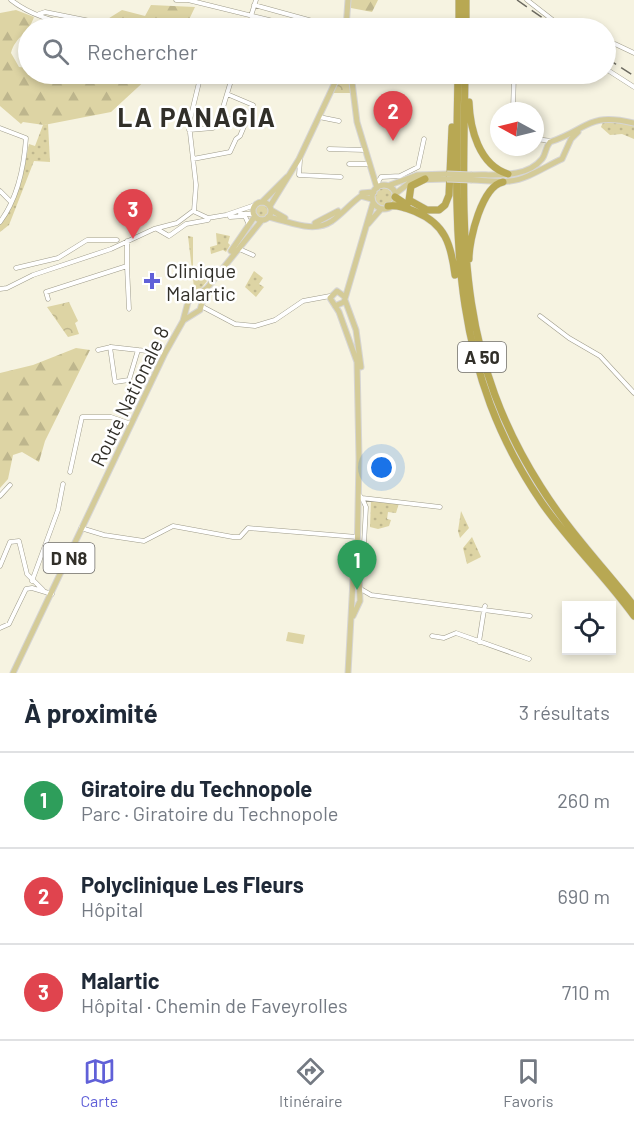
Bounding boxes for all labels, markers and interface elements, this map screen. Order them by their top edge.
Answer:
search box [18,18,616,84]
icon: search [39,35,72,68]
text: Rechercher [87,38,198,64]
pin: 2 [374,92,412,141]
district label: LA PANAGIA [118,101,276,132]
north arrow [490,102,544,156]
pin: 3 [114,190,152,239]
place label: Clinique Malartic [166,258,236,305]
marker: Clinique Malartic [143,272,161,290]
street label: Route Nationale 8 [85,322,173,470]
road number: A 50 [458,342,506,372]
your location [367,453,396,482]
pin: 1 [338,540,376,590]
road number: D N8 [44,543,94,573]
map controls [562,601,616,655]
button: locate [562,601,616,655]
text: À proximité [24,697,158,728]
text: 3 résultats [519,700,610,724]
text: Giratoire du Technopole [81,775,312,801]
text: 1 [40,788,47,812]
text: 260 m [557,788,610,812]
text: Parc · Giratoire du Technopole [81,801,338,825]
text: Polyclinique Les Fleurs [81,871,304,897]
text: 2 [38,884,49,908]
text: 690 m [557,884,610,908]
text: Hôpital [81,897,143,921]
text: Malartic [81,967,160,993]
text: 3 [38,980,49,1004]
text: 710 m [562,980,610,1004]
text: Hôpital · Chemin de Faveyrolles [81,993,348,1017]
tab: Carte [80,1055,118,1110]
tab: Itinéraire [279,1055,343,1110]
tab: Favoris [503,1055,554,1110]

